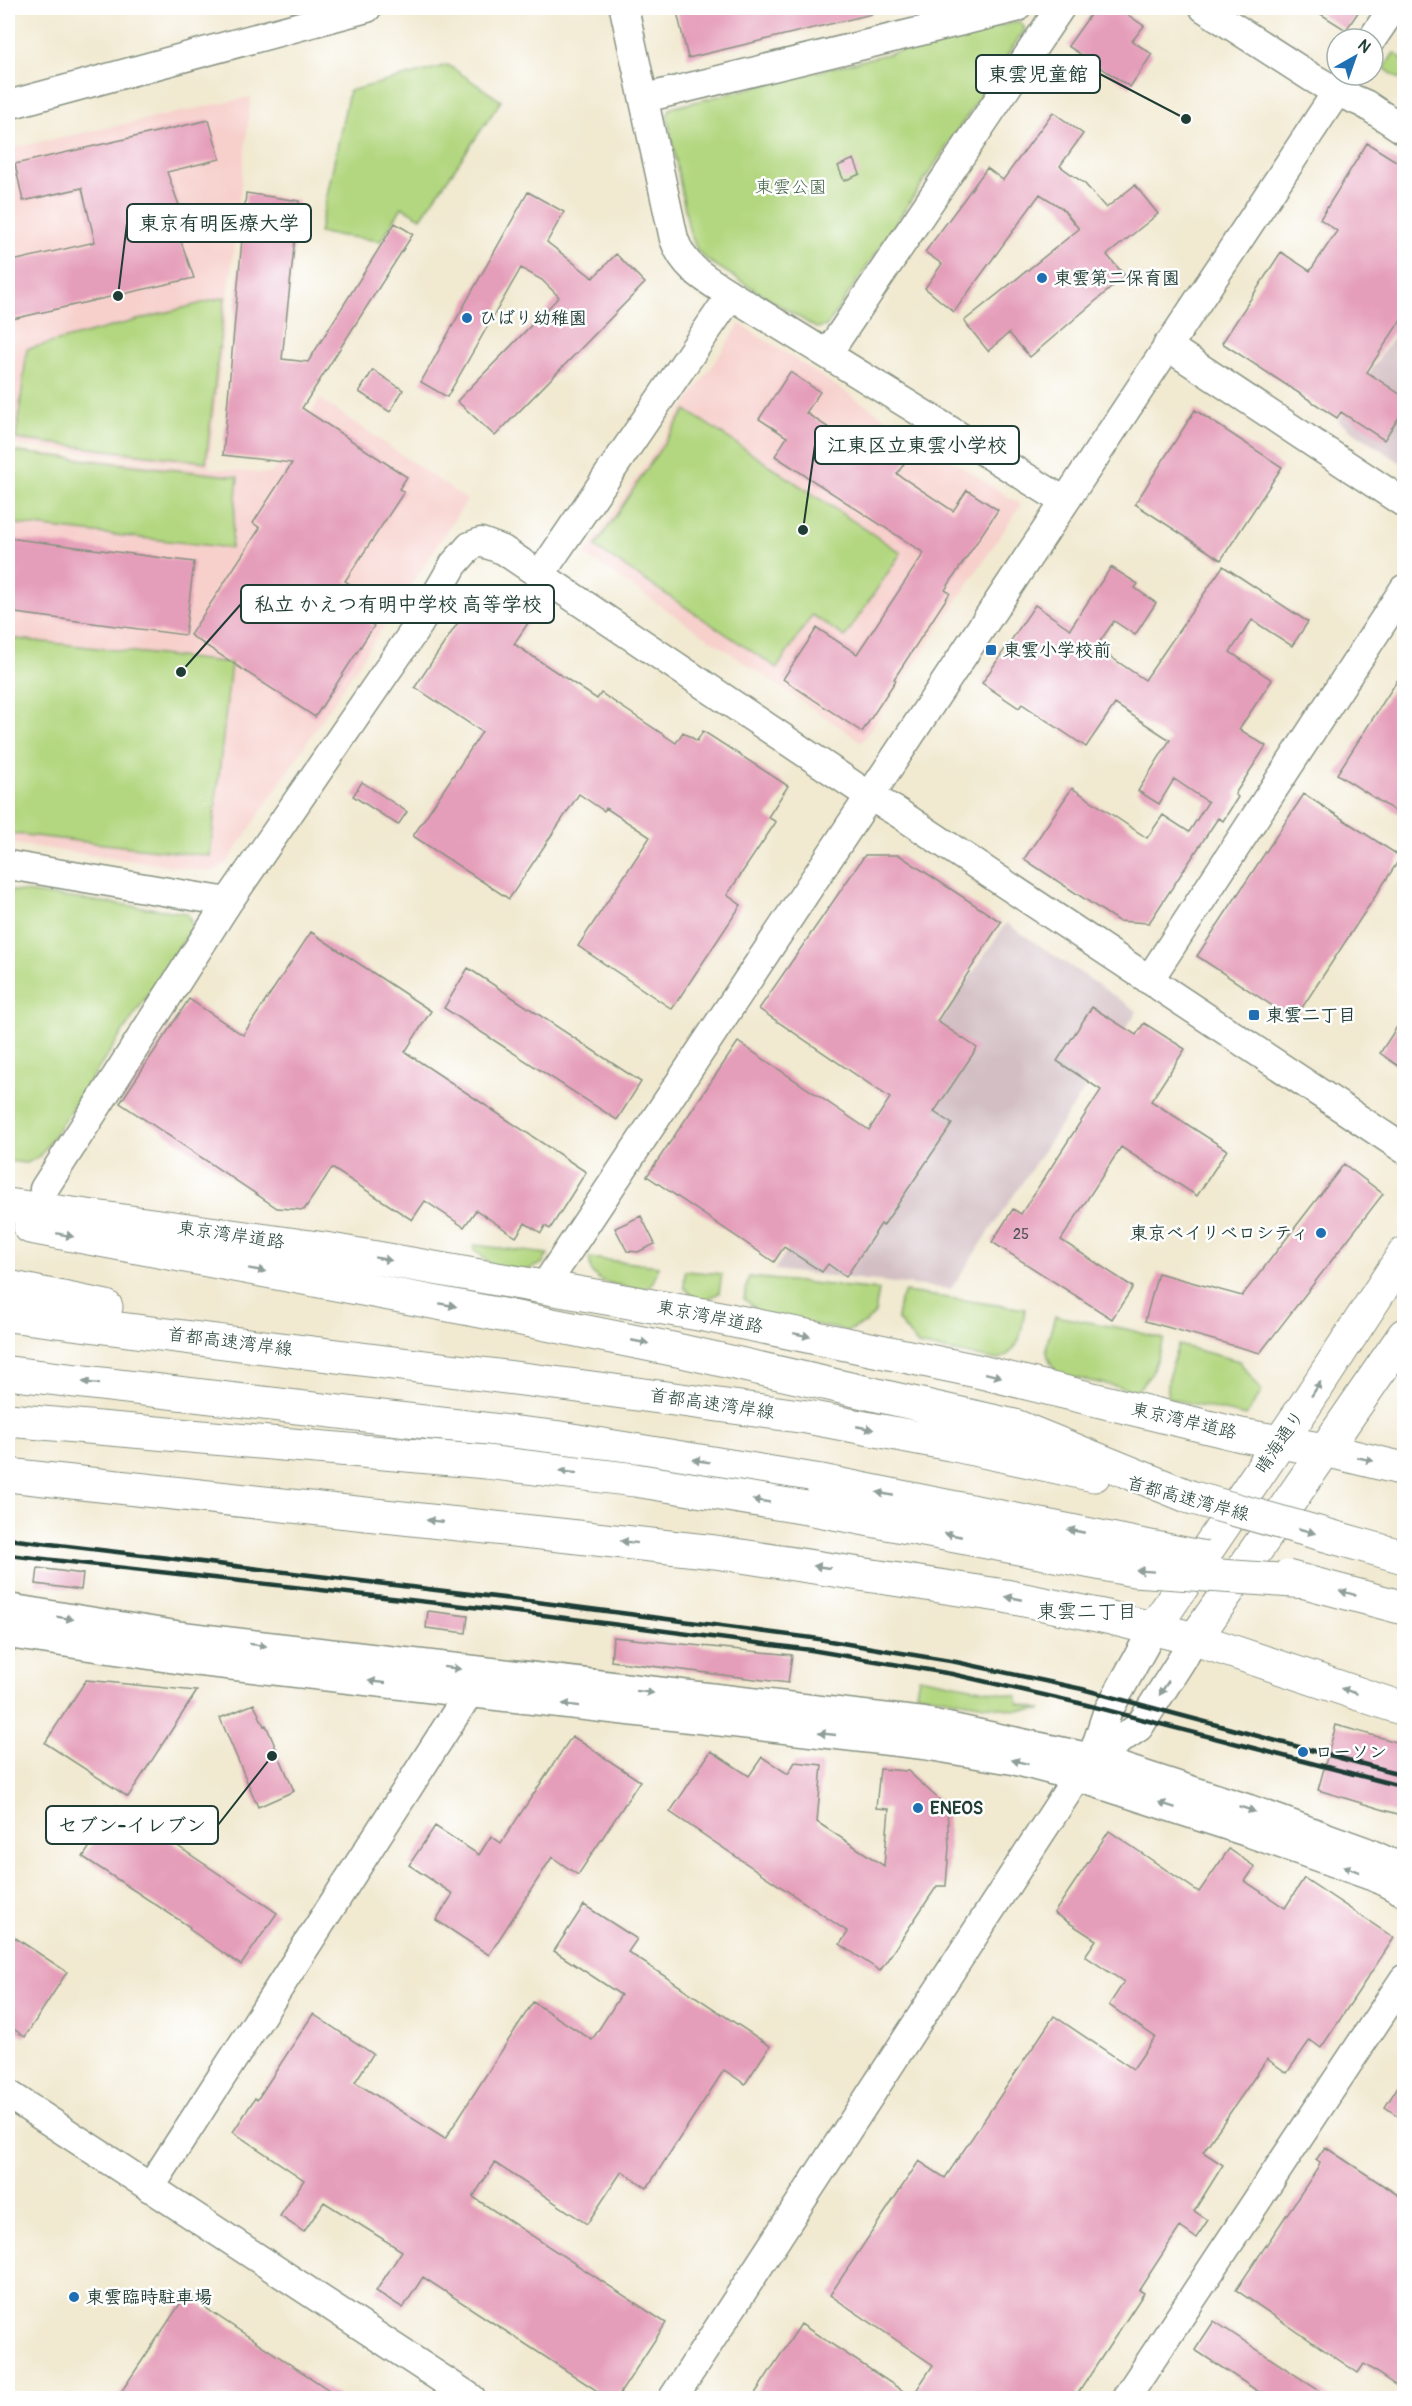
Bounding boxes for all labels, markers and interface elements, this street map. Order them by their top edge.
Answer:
north arrow [1325,27,1385,87]
text: N [1353,35,1375,58]
callout: 東雲児童館 [976,55,1100,93]
text: 東雲児童館 [988,62,1088,87]
park label: 東雲公園 [755,176,827,199]
callout: 東京有明医療大学 [127,204,311,242]
text: 東京有明医療大学 [139,211,299,236]
place label: 東雲第二保育園 [1054,267,1180,290]
marker: 東雲第二保育園 [1035,271,1049,285]
place label: ひばり幼稚園 [479,307,587,330]
marker: ひばり幼稚園 [460,311,474,325]
callout: 江東区立東雲小学校 [815,426,1019,464]
text: 江東区立東雲小学校 [827,433,1007,458]
callout: 私立 かえつ有明中学校 高等学校 [241,585,554,623]
text: 私立 かえつ有明中学校 高等学校 [254,592,542,617]
place label: 東雲小学校前 [1003,639,1111,662]
marker: 東雲小学校前 [984,643,998,657]
place label: 東雲二丁目 [1266,1004,1356,1027]
marker: 東雲二丁目 [1247,1008,1261,1022]
street label: 東京湾岸道路 [176,1216,286,1254]
place label: 東京ベイリベロシティ [1130,1222,1309,1245]
house number: 25 [1013,1225,1029,1244]
marker: 東京ベイリベロシティ [1314,1226,1328,1240]
one-way arrow [56,1230,74,1240]
one-way arrow [374,1255,393,1264]
one-way arrow [247,1266,266,1275]
street label: 東京湾岸道路 [655,1295,765,1339]
one-way arrow [439,1301,458,1310]
street label: 首都高速湾岸線 [166,1323,294,1361]
one-way arrow [793,1331,812,1340]
one-way arrow [630,1338,649,1348]
one-way arrow [984,1370,1002,1380]
one-way arrow [82,1378,101,1387]
one-way arrow [1310,1381,1321,1397]
street label: 首都高速湾岸線 [648,1384,776,1424]
street label: 東京湾岸道路 [1129,1398,1239,1444]
street label: 晴海通り [1250,1406,1310,1478]
one-way arrow [855,1424,874,1433]
one-way arrow [1356,1455,1374,1465]
one-way arrow [692,1457,711,1466]
one-way arrow [559,1468,578,1477]
street label: 首都高速湾岸線 [1124,1472,1252,1526]
one-way arrow [875,1488,894,1498]
one-way arrow [751,1496,770,1505]
one-way arrow [425,1516,444,1526]
one-way arrow [1066,1526,1085,1535]
one-way arrow [1298,1527,1316,1536]
one-way arrow [943,1531,962,1540]
one-way arrow [619,1537,638,1547]
one-way arrow [812,1563,831,1572]
one-way arrow [1135,1566,1154,1575]
one-way arrow [1339,1588,1357,1597]
one-way arrow [1005,1593,1024,1602]
district label: 東雲二丁目 [1037,1599,1137,1624]
one-way arrow [56,1614,75,1623]
one-way arrow [249,1641,268,1650]
one-way arrow [442,1664,461,1673]
one-way arrow [368,1677,387,1687]
one-way arrow [1158,1680,1169,1696]
one-way arrow [1340,1686,1358,1695]
one-way arrow [636,1687,655,1696]
one-way arrow [562,1700,581,1709]
one-way arrow [818,1729,837,1739]
place label: ローソン [1315,1741,1387,1764]
marker: ローソン [1296,1745,1310,1759]
one-way arrow [1011,1757,1029,1767]
place label: ENEOS [930,1797,983,1820]
one-way arrow [1157,1800,1175,1810]
marker: ENEOS [911,1801,925,1815]
one-way arrow [1238,1804,1256,1814]
callout: セブン-イレブン [46,1806,218,1844]
text: セブン-イレブン [58,1813,206,1838]
one-way arrow [1342,1863,1360,1873]
place label: 東雲臨時駐車場 [86,2286,212,2309]
marker: 東雲臨時駐車場 [67,2290,81,2304]

